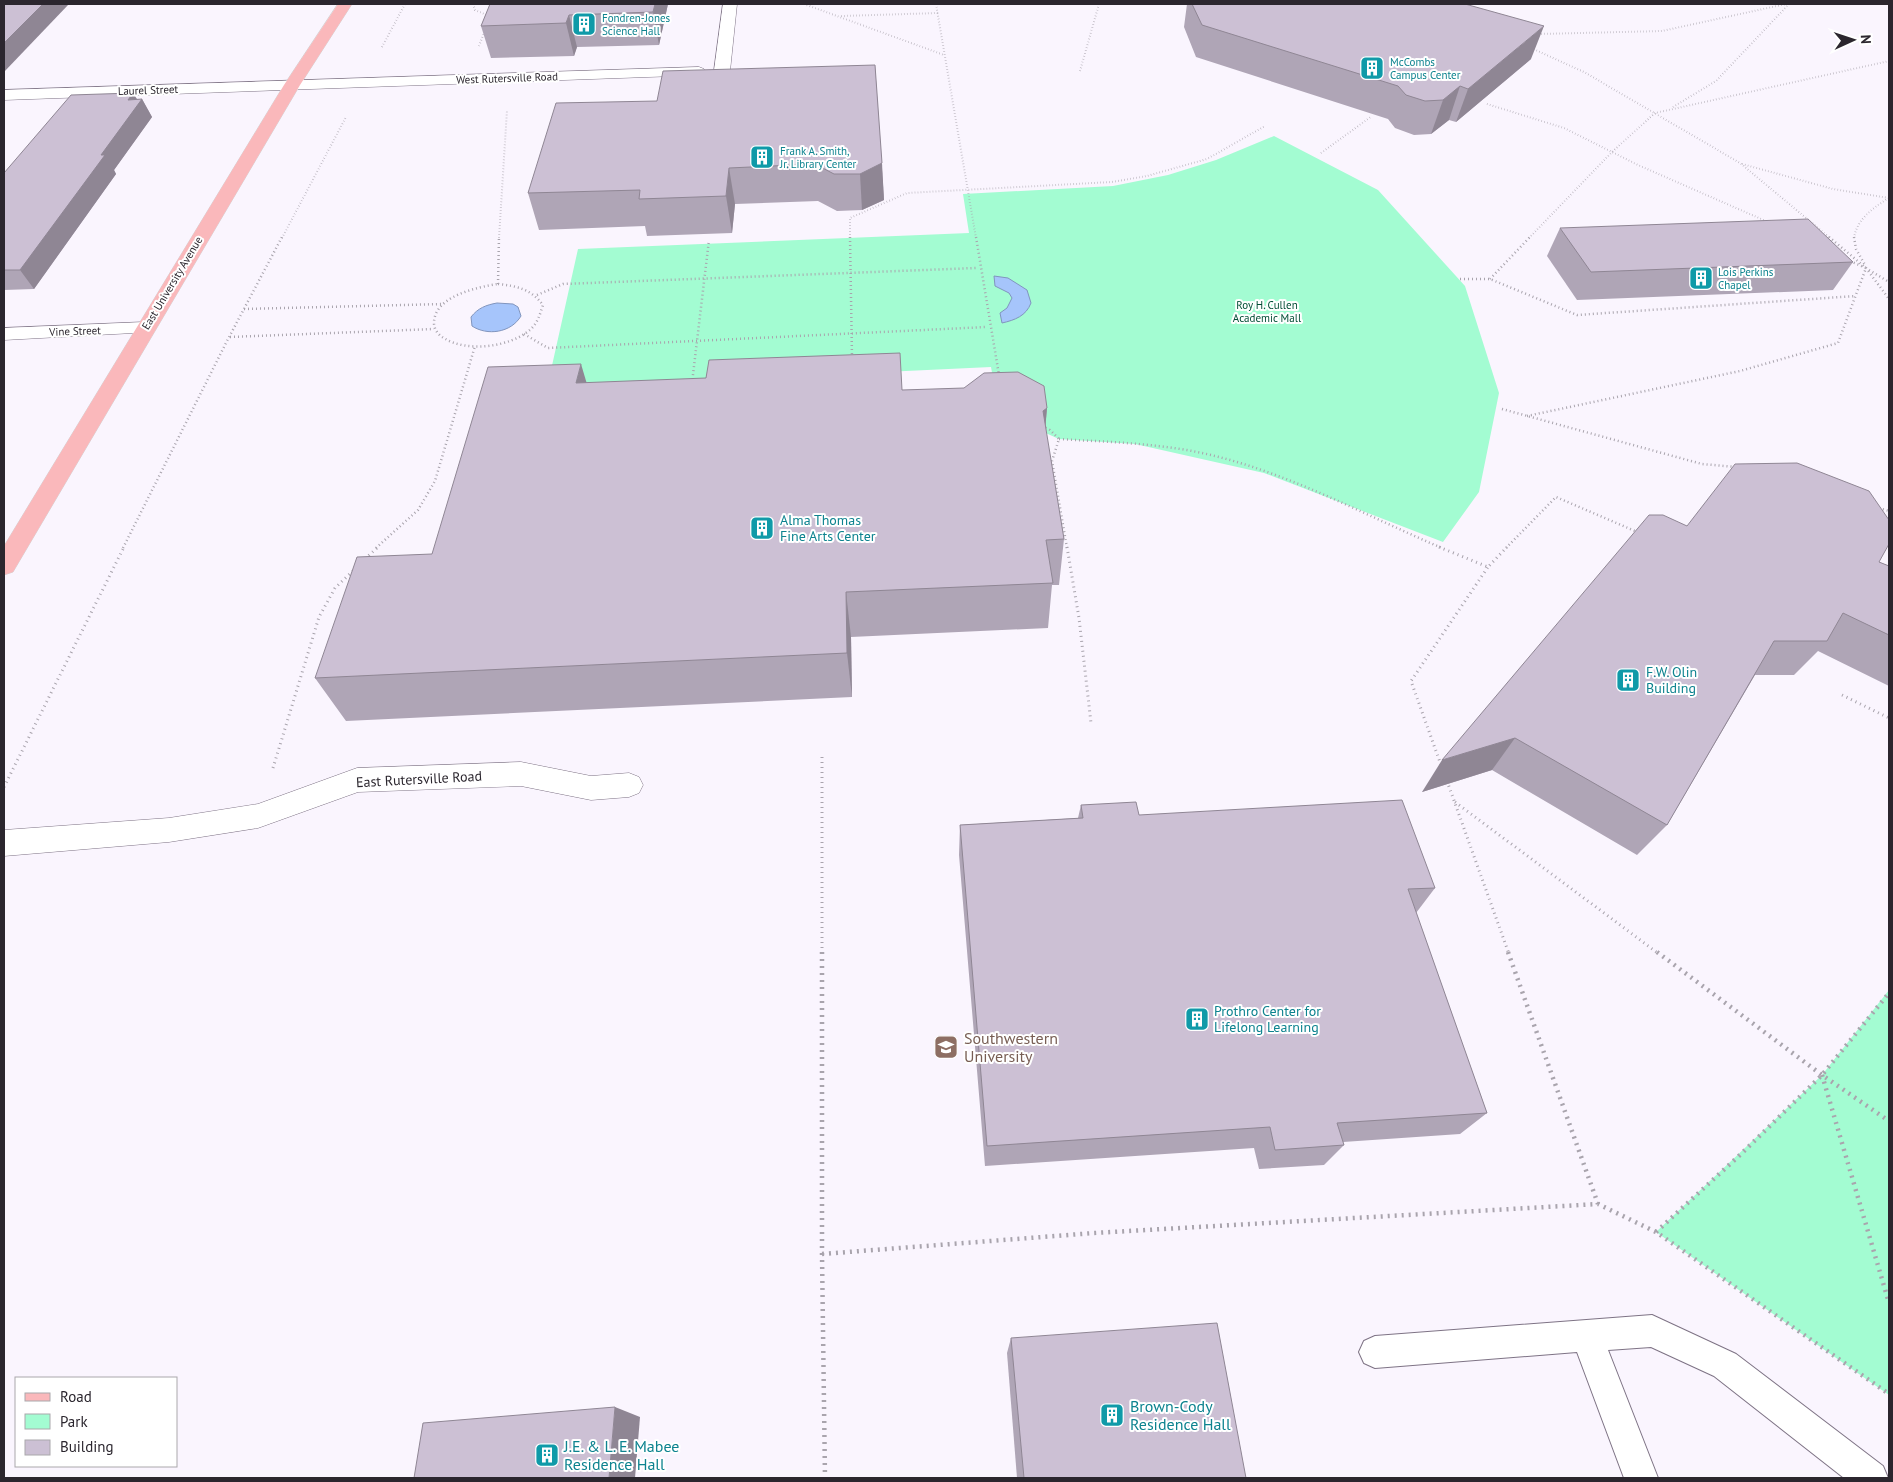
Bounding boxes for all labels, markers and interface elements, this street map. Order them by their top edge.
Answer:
building icon: Fondren-Jones Science Hall [571,11,597,37]
place label: Fondren-Jones Science Hall [602,11,671,38]
north arrow [1828,15,1878,65]
text: N [1857,34,1875,44]
building icon: McCombs Campus Center [1359,55,1385,81]
place label: McCombs Campus Center [1390,55,1461,82]
street label: West Rutersville Road [456,69,558,87]
street label: Laurel Street [118,82,179,98]
building icon: Frank A. Smith, Jr. Library Center [749,144,775,170]
place label: Frank A. Smith, Jr. Library Center [779,144,857,171]
street label: East University Avenue [139,234,206,332]
building icon: Lois Perkins Chapel [1688,265,1714,291]
place label: Lois Perkins Chapel [1718,265,1774,292]
park label: Roy H. Cullen Academic Mall [1233,298,1302,325]
street label: Vine Street [48,323,101,339]
place label: Alma Thomas Fine Arts Center [780,511,876,545]
building icon: Alma Thomas Fine Arts Center [749,515,775,541]
place label: F.W. Olin Building [1646,663,1697,697]
building icon: F.W. Olin Building [1615,667,1641,693]
street label: East Rutersville Road [356,767,482,791]
place label: Prothro Center for Lifelong Learning [1214,1002,1321,1036]
building icon: Prothro Center for Lifelong Learning [1184,1006,1210,1032]
place label: Southwestern University [964,1028,1058,1066]
school or university icon: Southwestern University [933,1034,959,1060]
legend [15,1377,178,1467]
text: Road [60,1387,92,1406]
place label: Brown-Cody Residence Hall [1130,1396,1231,1434]
building icon: Brown-Cody Residence Hall [1099,1402,1125,1428]
text: Park [60,1412,88,1431]
place label: J.E. & L. E. Mabee Residence Hall [563,1436,679,1474]
text: Building [60,1437,114,1456]
building icon: J.E. & L. E. Mabee Residence Hall [534,1442,560,1468]

